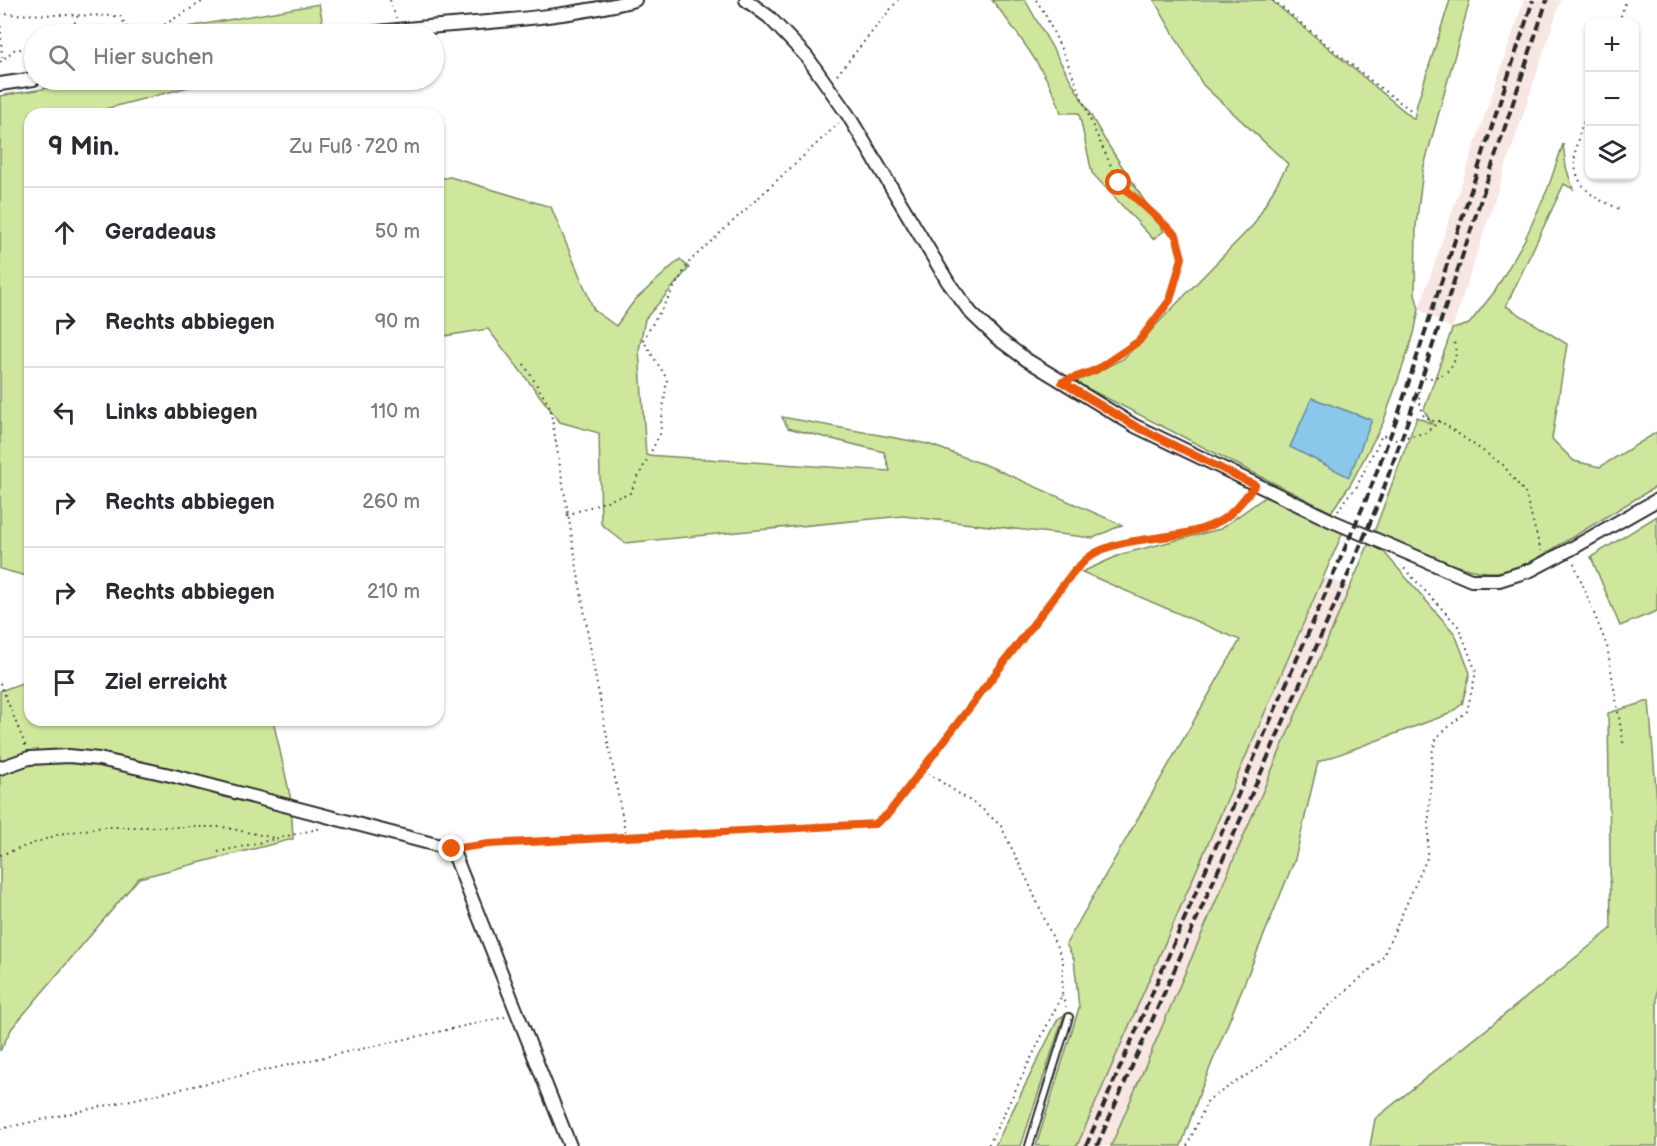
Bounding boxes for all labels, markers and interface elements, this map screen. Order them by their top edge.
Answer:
map controls [1585,18,1639,180]
button: + [1585,18,1639,72]
search box [24,24,444,90]
icon: search [45,41,78,74]
text: Hier suchen [93,44,214,71]
button: − [1585,72,1639,126]
button: layers [1585,126,1639,180]
text: 9 Min. [48,132,119,163]
text: Zu Fuß · 720 m [290,135,420,159]
route start [1105,169,1131,195]
icon: ahead [48,216,81,249]
text: Geradeaus [105,219,216,246]
text: 50 m [375,220,420,244]
icon: right [48,306,81,339]
text: Rechts abbiegen [105,309,275,336]
text: 90 m [375,310,420,334]
icon: left [48,396,81,429]
text: Links abbiegen [105,399,258,426]
text: 110 m [371,400,420,424]
icon: right [48,486,81,519]
text: Rechts abbiegen [105,489,275,516]
text: 260 m [362,490,420,514]
icon: right [48,576,81,609]
text: Rechts abbiegen [105,579,275,606]
text: 210 m [367,580,420,604]
icon: arrive [48,666,81,699]
text: Ziel erreicht [105,669,227,696]
route end [438,835,464,861]

